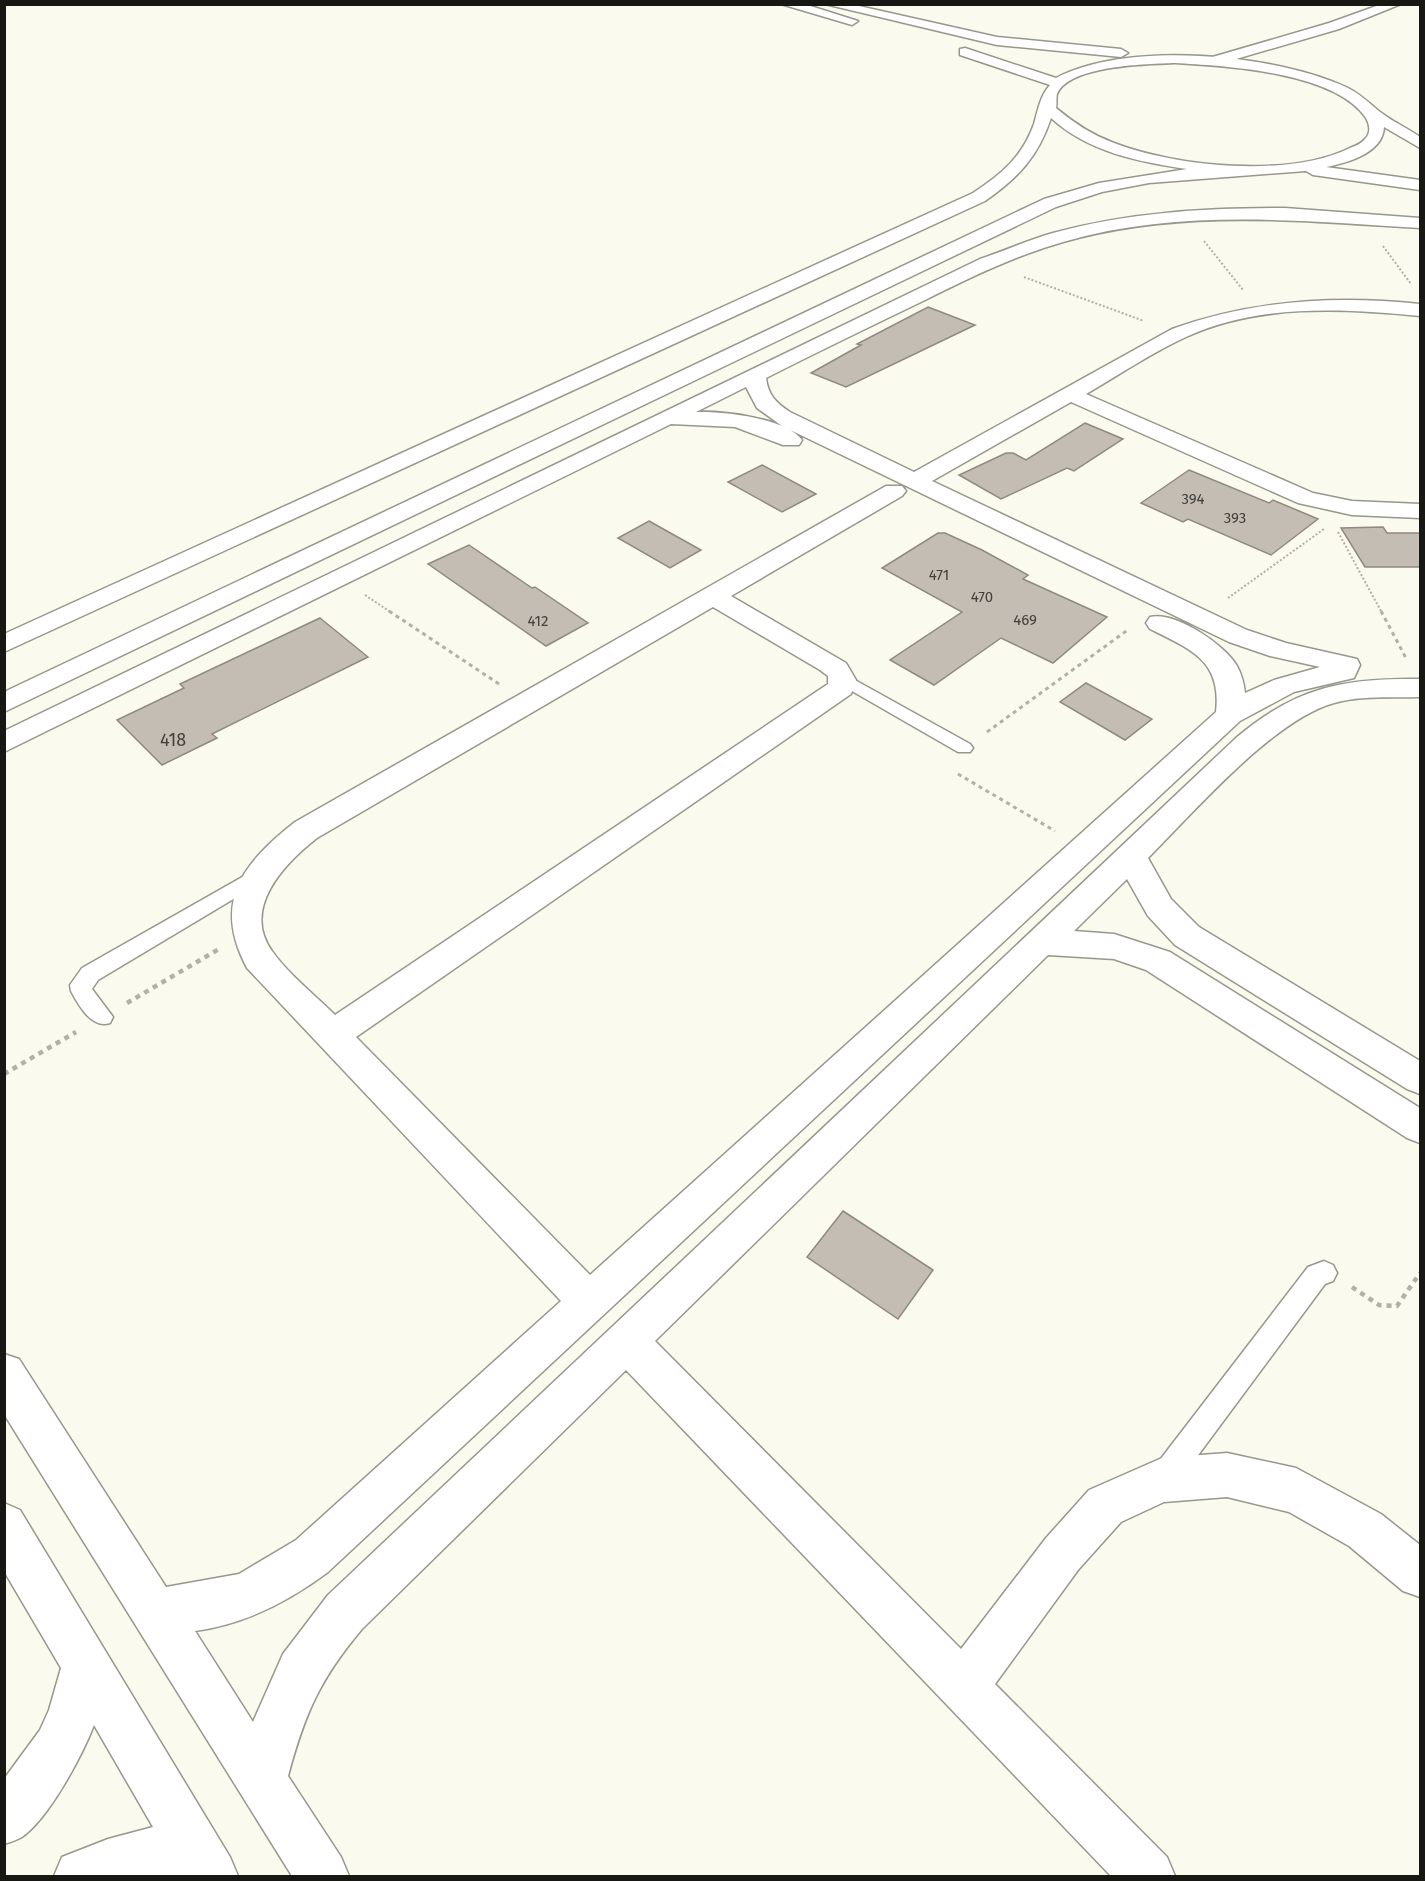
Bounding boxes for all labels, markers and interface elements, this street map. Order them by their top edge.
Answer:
house number: 394 [1181,490,1205,508]
house number: 393 [1224,509,1246,527]
house number: 471 [929,566,949,584]
house number: 470 [971,588,993,606]
house number: 469 [1013,611,1037,629]
house number: 412 [527,612,549,630]
house number: 418 [160,729,186,751]

